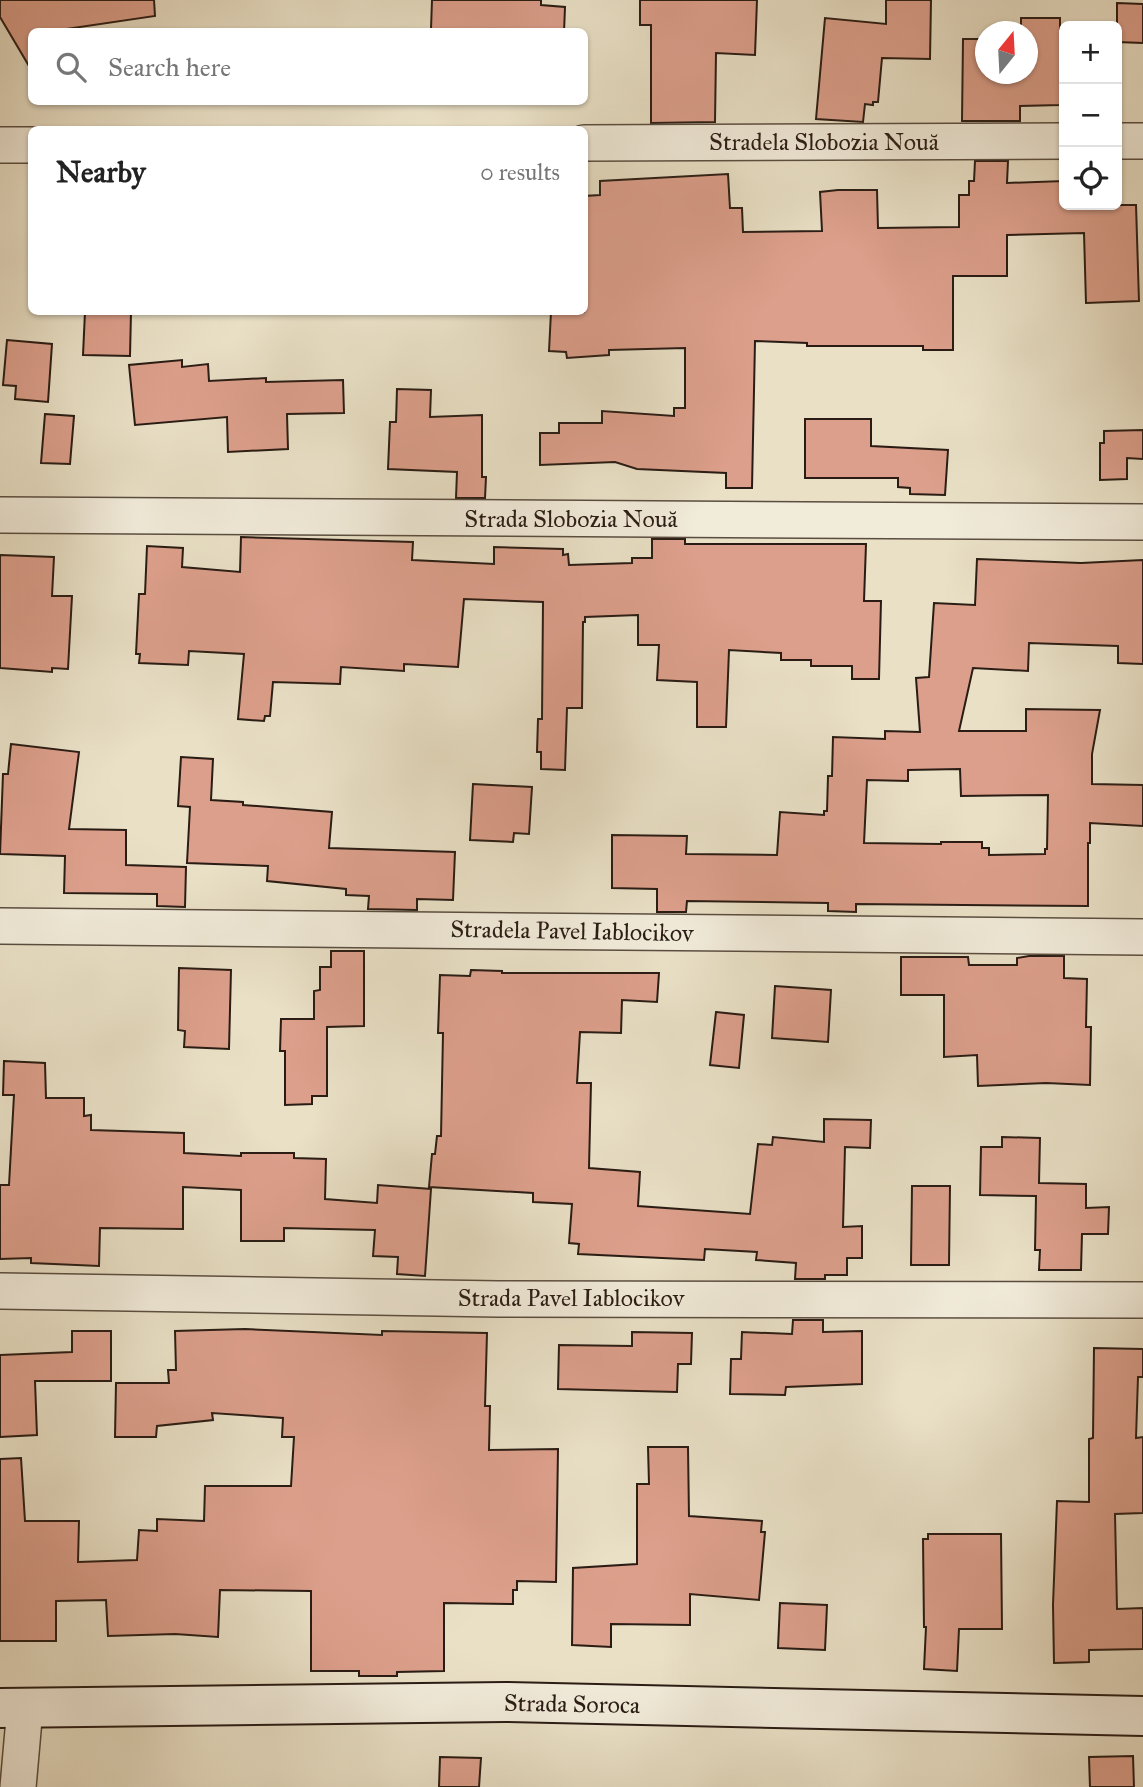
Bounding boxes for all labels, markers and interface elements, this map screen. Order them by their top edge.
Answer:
north arrow [975,21,1038,84]
map controls [1059,21,1122,210]
button: + [1059,21,1122,84]
search box [28,28,588,105]
icon: search [52,48,90,86]
text: Search here [108,51,231,83]
button: − [1059,84,1122,147]
street label: Stradela Slobozia Nouă [709,127,940,157]
button: locate [1059,147,1122,210]
text: Nearby [56,154,146,190]
text: 0 results [480,158,560,186]
street label: Strada Slobozia Nouă [464,504,679,534]
street label: Stradela Pavel Iablocikov [450,914,695,948]
street label: Strada Pavel Iablocikov [458,1283,686,1313]
street label: Strada Soroca [504,1688,641,1720]

